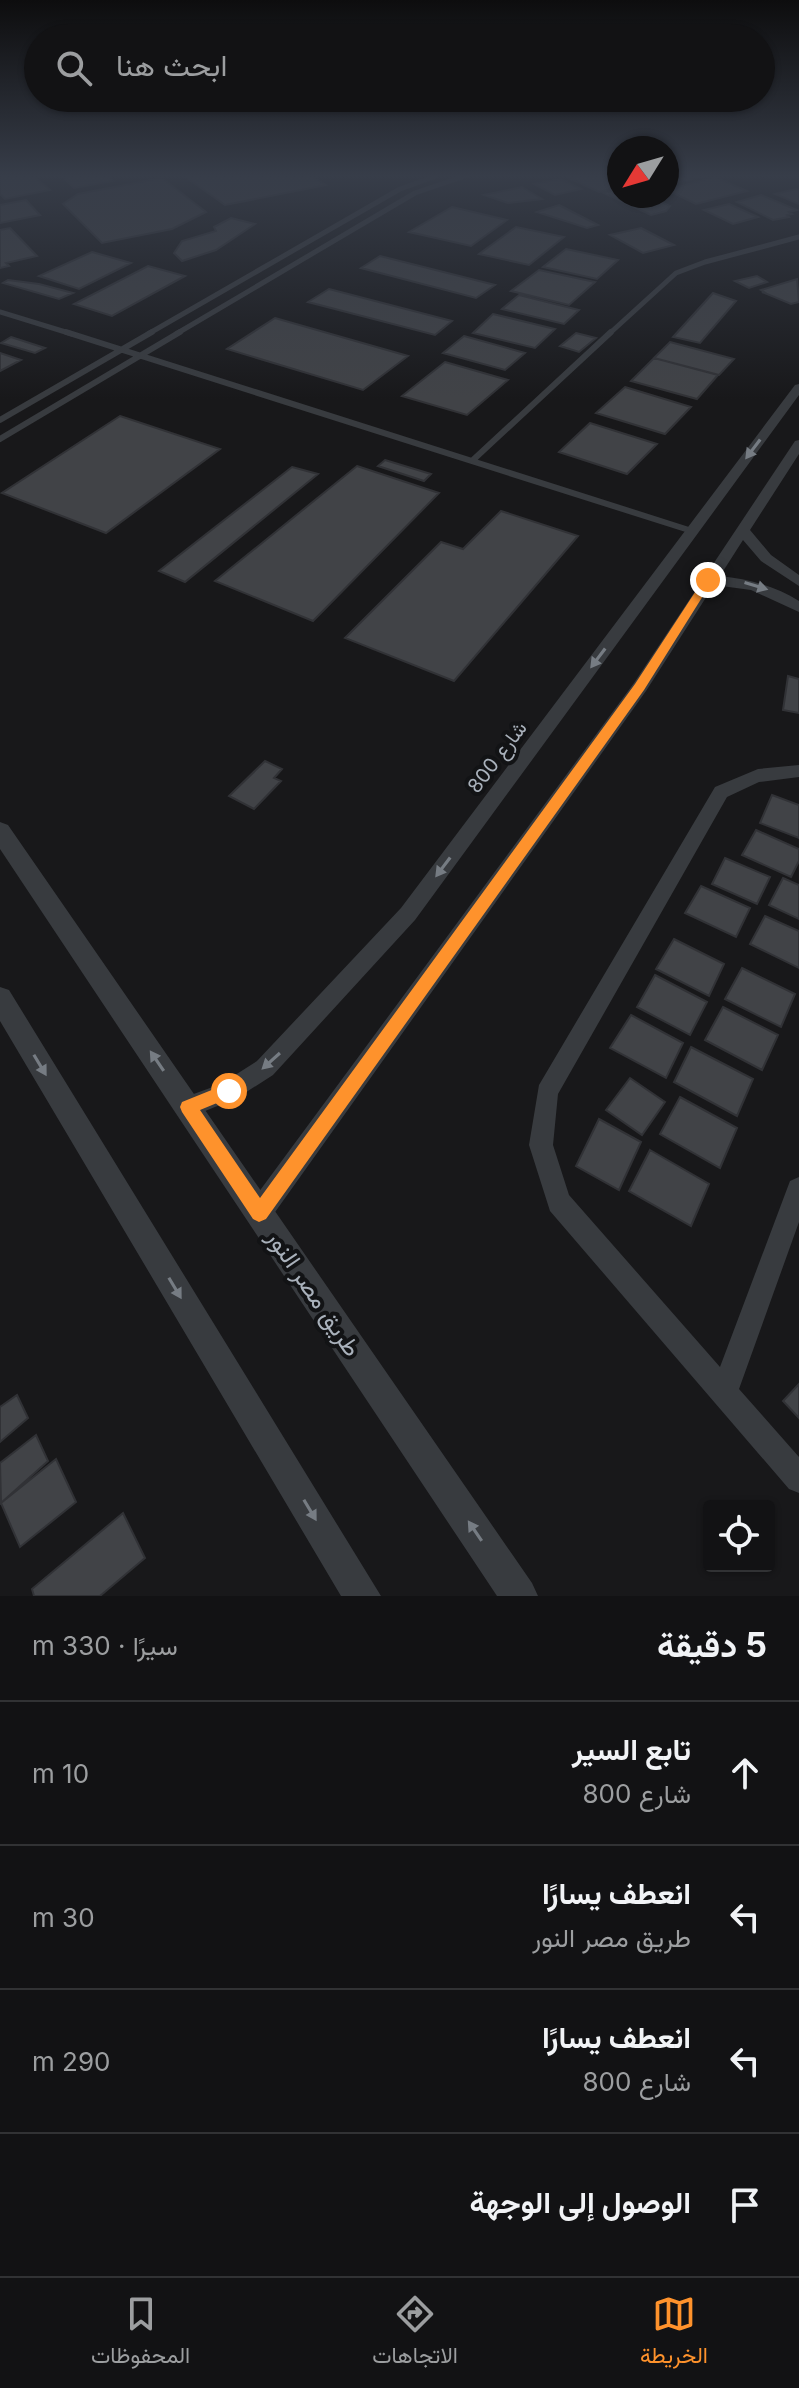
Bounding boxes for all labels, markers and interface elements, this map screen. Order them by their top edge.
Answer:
search box [24,24,775,112]
icon: search [52,46,96,90]
text: ابحث هنا [116,47,227,83]
north arrow [607,136,679,208]
one-way arrow [745,439,761,460]
route end [690,562,726,598]
one-way arrow [744,580,768,593]
one-way arrow [590,648,606,669]
street label: شارع 800 [462,716,533,799]
one-way arrow [435,856,451,878]
one-way arrow [149,1051,164,1072]
one-way arrow [261,1052,280,1070]
one-way arrow [33,1054,47,1076]
route start [211,1073,247,1109]
street label: طريق مصر النور [260,1223,367,1362]
one-way arrow [167,1276,182,1299]
one-way arrow [303,1499,317,1521]
map controls [703,1500,775,1572]
button: locate [703,1500,775,1572]
one-way arrow [468,1521,483,1542]
text: 5 دقيقة [657,1624,767,1665]
text: سيرًا · 330 m [32,1630,178,1661]
text: تابع السير [572,1731,691,1767]
icon: ahead [723,1751,767,1795]
text: 10 m [32,1758,89,1789]
text: شارع 800 [583,1778,691,1809]
text: انعطف يسارًا [542,1875,691,1911]
icon: left [723,1895,767,1939]
text: 30 m [32,1902,95,1933]
text: طريق مصر النور [532,1922,691,1953]
text: انعطف يسارًا [542,2019,691,2055]
icon: left [723,2039,767,2083]
text: 290 m [32,2046,110,2077]
text: شارع 800 [583,2066,691,2097]
icon: arrive [723,2183,767,2227]
text: الوصول إلى الوجهة [469,2184,691,2220]
tab: المحفوظات [91,2292,190,2375]
tab: الاتجاهات [372,2292,458,2375]
tab: الخريطة [640,2292,708,2375]

